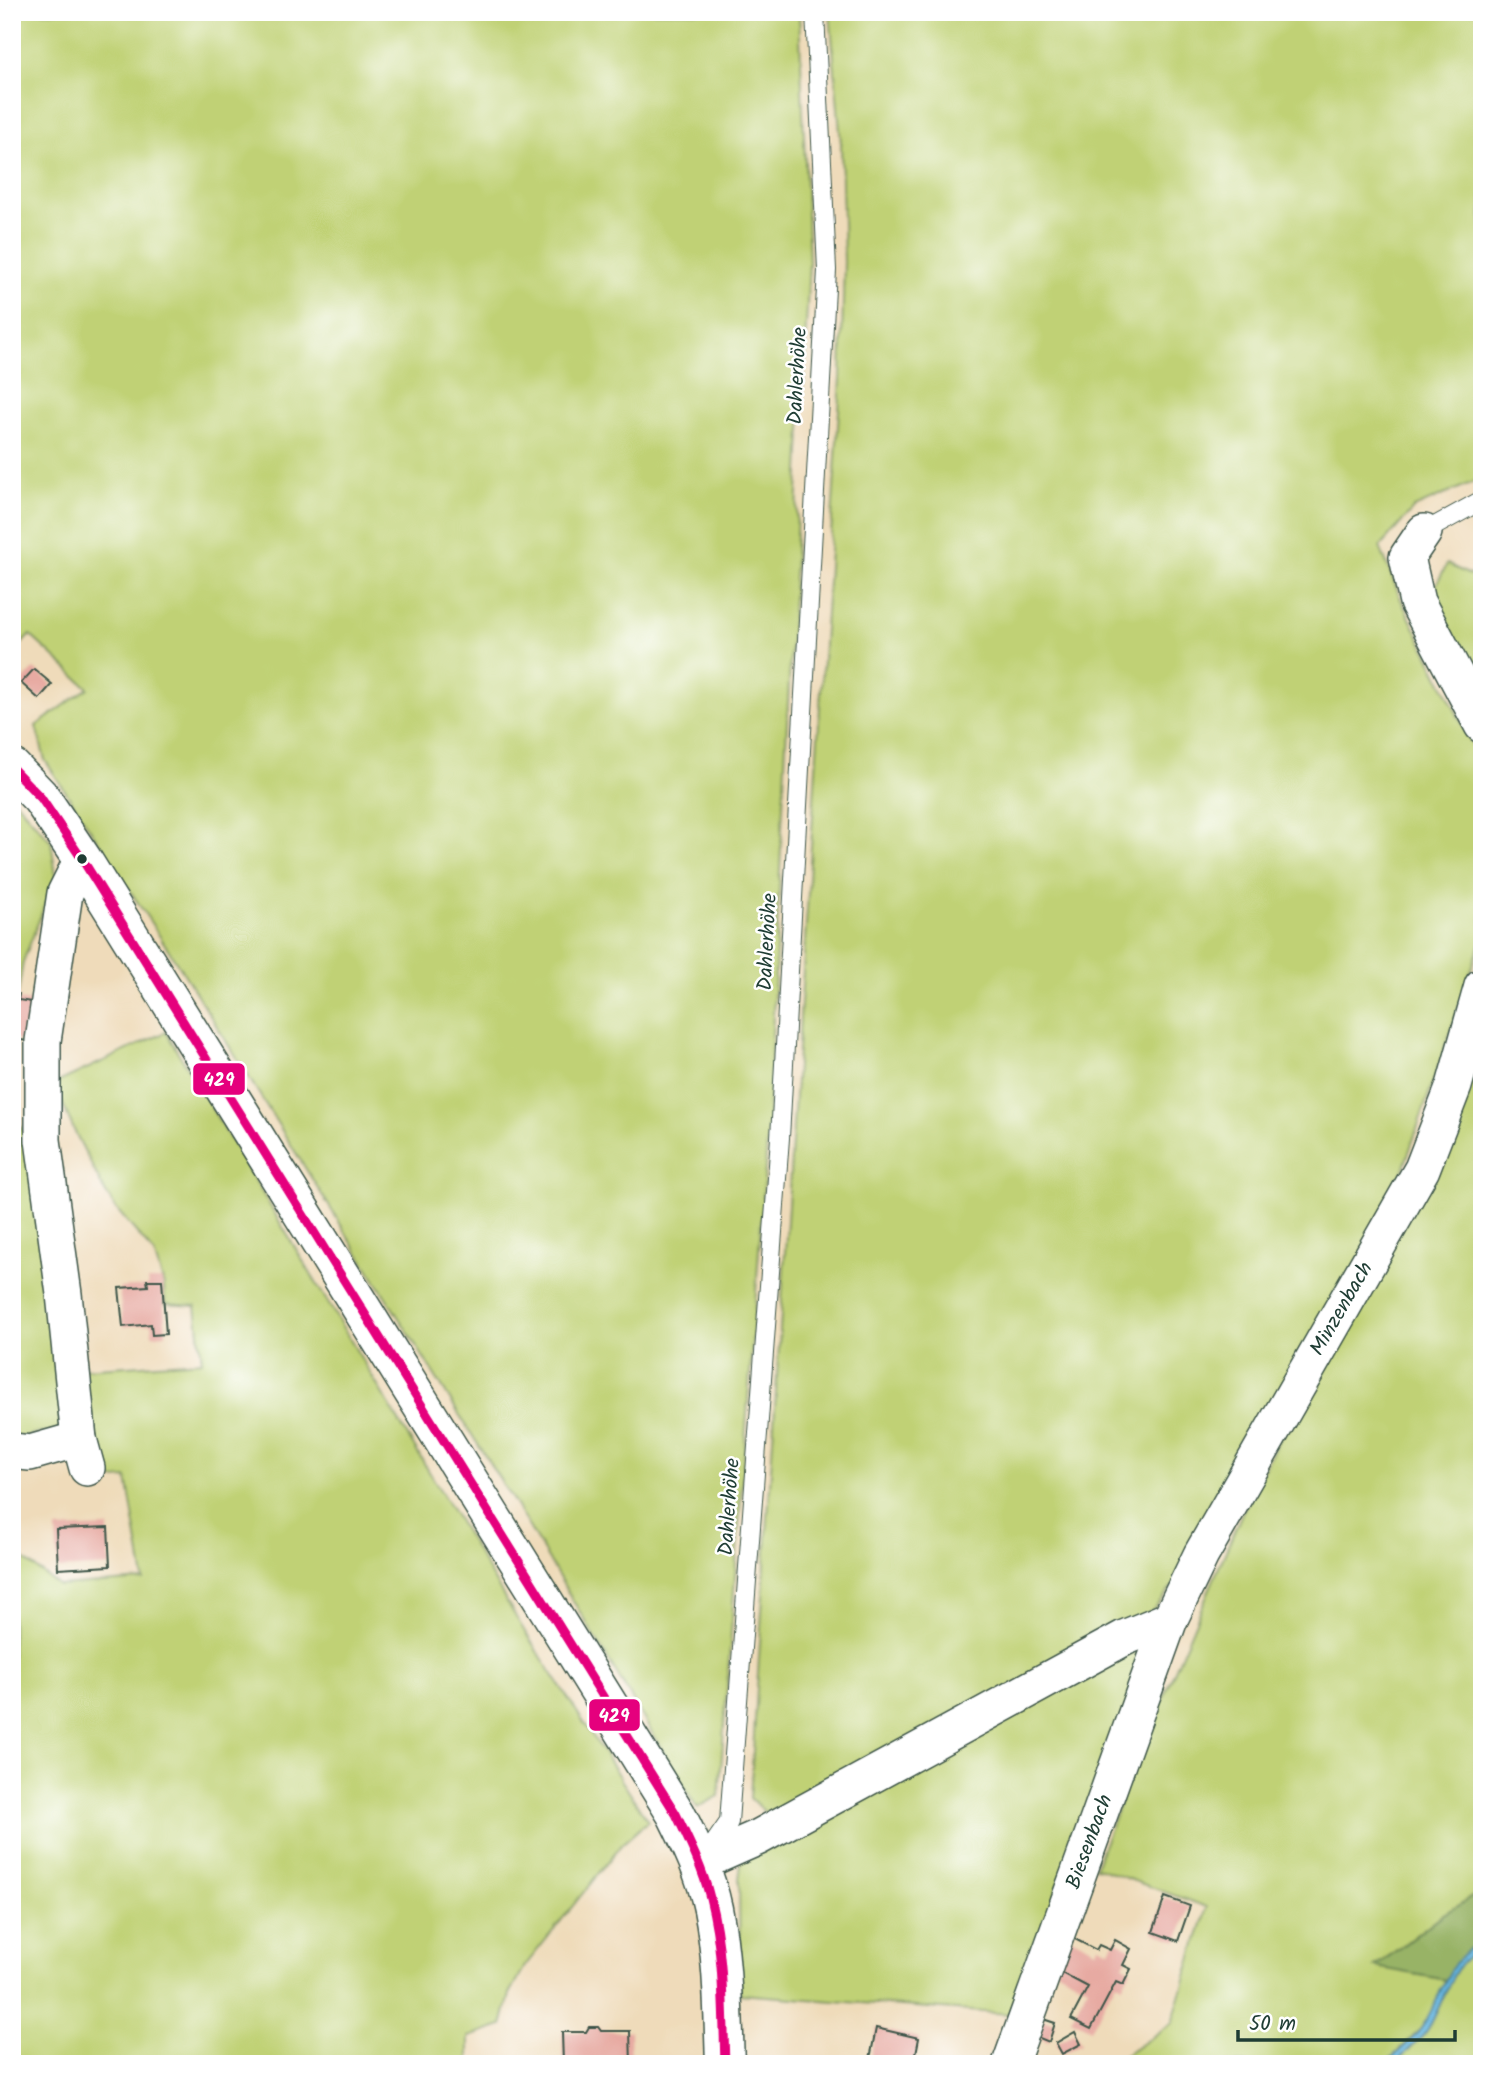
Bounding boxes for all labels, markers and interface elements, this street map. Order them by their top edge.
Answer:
street label: Dahlerhöhe [779,326,817,426]
unlabelled marker [75,852,89,866]
street label: Dahlerhöhe [749,892,787,992]
line badge: 429 [192,1062,246,1096]
text: 429 [203,1066,235,1096]
street label: Minzenbach [1302,1256,1382,1362]
street label: Dahlerhöhe [710,1457,750,1557]
line badge: 429 [588,1698,641,1732]
text: 429 [598,1702,630,1732]
street label: Biesenbach [1058,1790,1122,1894]
scale bar [1238,1999,1456,2043]
text: 50 m [1249,2008,1296,2041]

